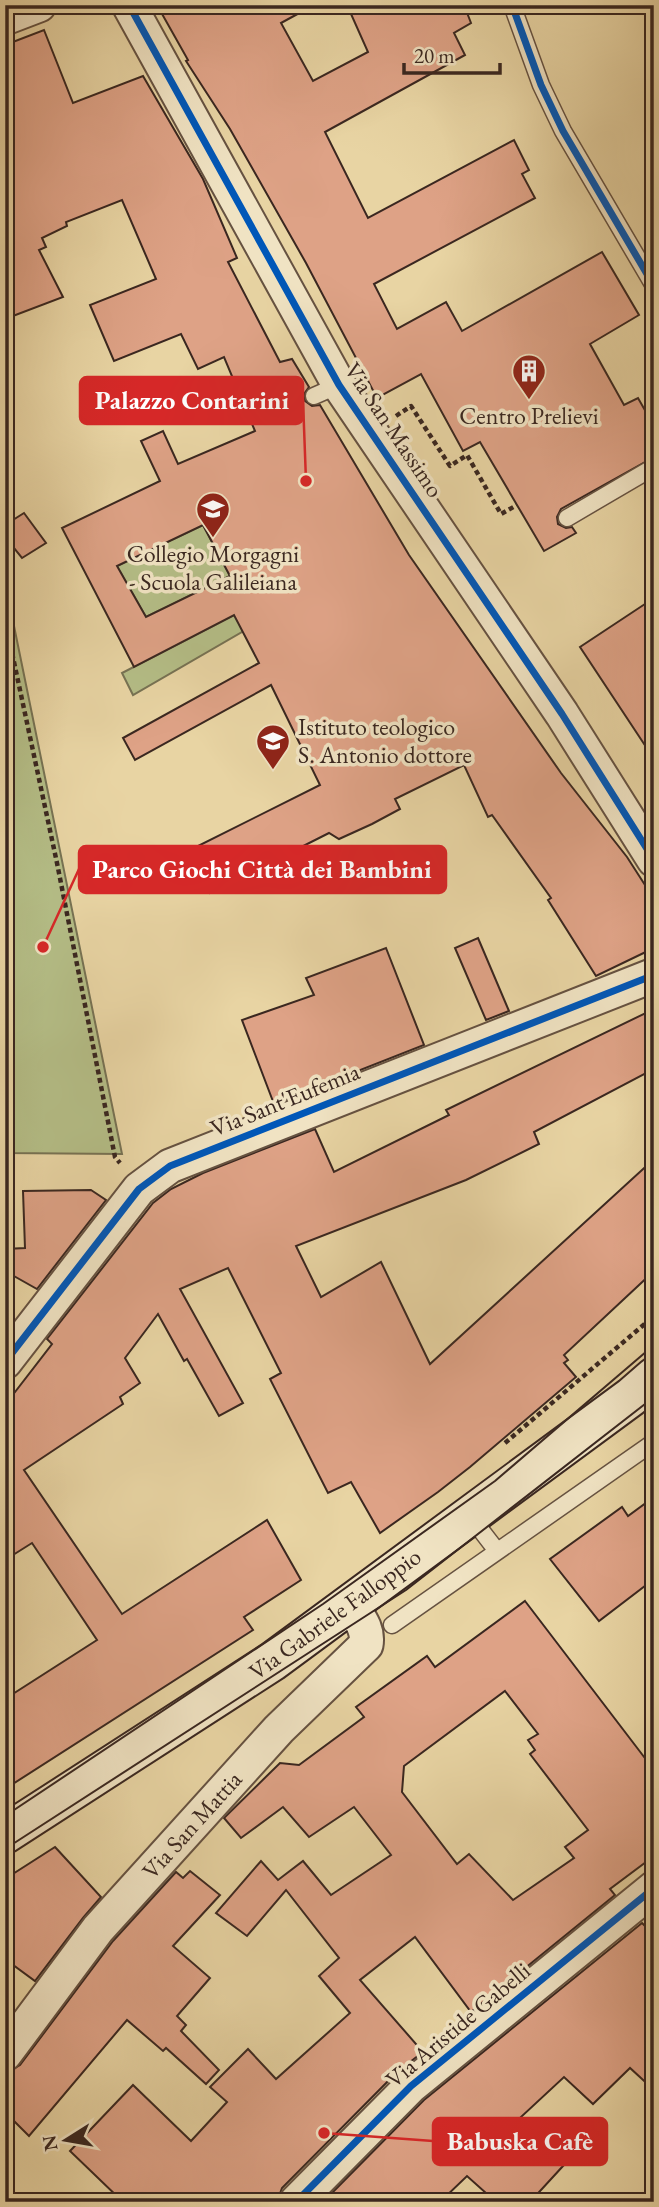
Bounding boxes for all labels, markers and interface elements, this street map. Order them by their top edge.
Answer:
scale bar [404,32,500,76]
text: 20 m [414,42,455,69]
building icon: Centro Prelievi [510,352,548,401]
street label: Via San Massimo [338,356,451,503]
callout: Palazzo Contarini [80,377,303,424]
text: Palazzo Contarini [95,383,290,417]
place label: Centro Prelievi [459,400,599,431]
school or university icon: Collegio Morgagni - Scuola Galileiana [194,490,232,539]
place label: Collegio Morgagni - Scuola Galileiana [127,538,299,597]
place label: Istituto teologico S. Antonio dottore [298,711,472,770]
school or university icon: Istituto teologico S. Antonio dottore [254,722,292,771]
callout: Parco Giochi Città dei Bambini [79,846,446,893]
text: Parco Giochi Città dei Bambini [92,852,432,886]
street label: Via Sant'Eufemia [206,1055,364,1144]
street label: Via Gabriele Falloppio [242,1541,427,1687]
street label: Via San Mattia [135,1764,249,1885]
street label: Via Aristide Gabelli [379,1955,537,2094]
north arrow [32,2106,102,2176]
callout: Babuska Cafè [433,2118,607,2165]
text: Babuska Cafè [447,2124,593,2158]
text: N [36,2133,64,2153]

